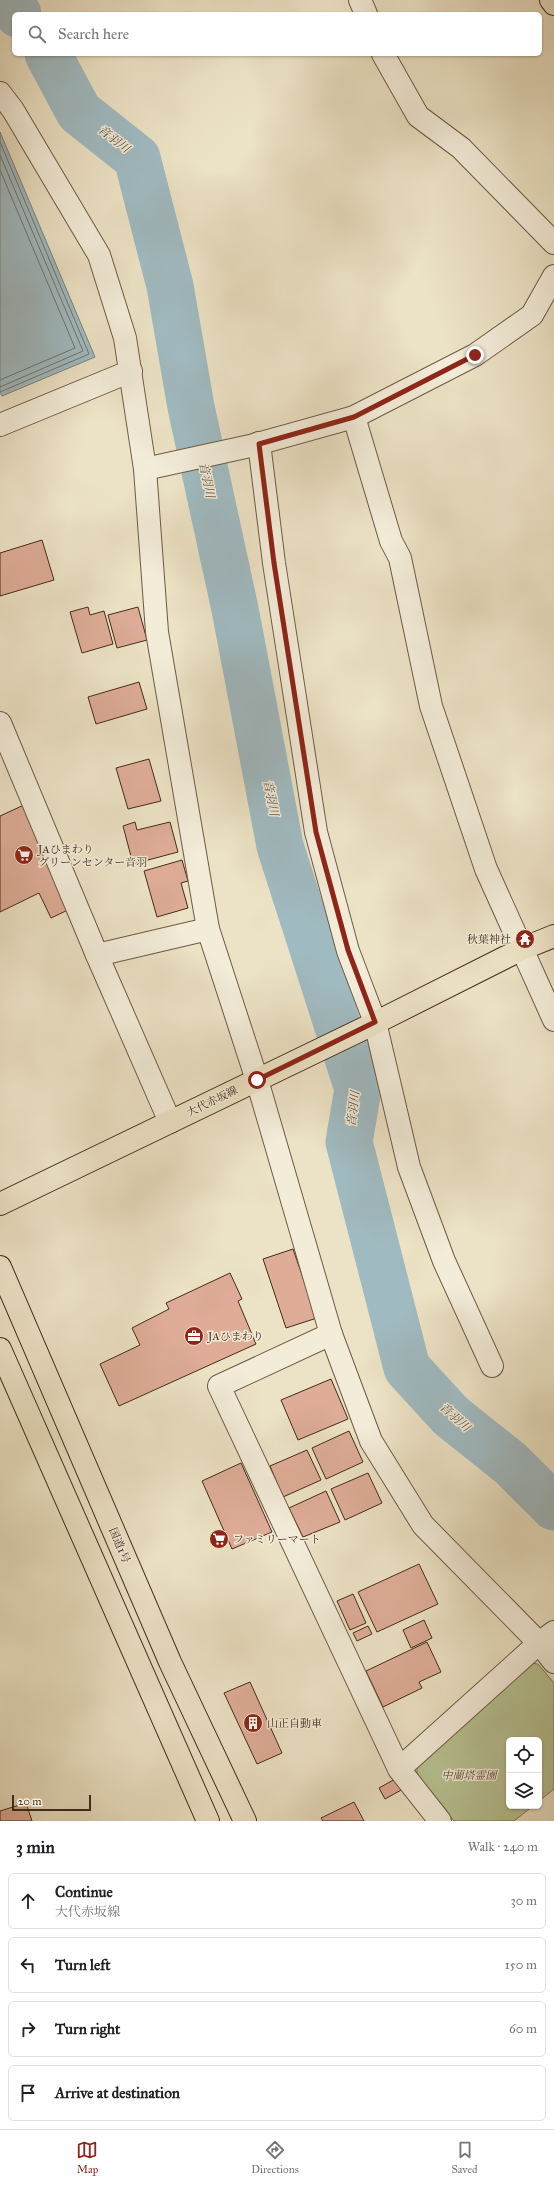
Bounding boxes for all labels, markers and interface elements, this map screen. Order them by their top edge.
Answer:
search box [12,12,542,56]
icon: search [26,23,48,45]
text: Search here [58,25,129,43]
water label: 音羽川 [96,122,134,157]
route end [466,346,484,364]
water label: 音羽川 [196,461,218,501]
water label: 音羽川 [261,779,282,819]
place label: JAひまわり グリーンセンター音羽 [37,843,147,869]
supermarket icon: JAひまわり グリーンセンター音羽 [13,844,35,866]
temple icon: 秋葉神社 [514,928,536,950]
place label: 秋葉神社 [467,933,511,946]
route start [248,1071,266,1089]
street label: 大代赤坂線 [185,1084,240,1119]
water label: 音羽川 [344,1088,362,1128]
office icon: JAひまわり [183,1325,205,1347]
place label: JAひまわり [207,1330,264,1344]
water label: 音羽川 [437,1400,475,1436]
street label: 国道1号 [106,1525,133,1565]
supermarket icon: ファミリーマート [208,1528,230,1550]
place label: ファミリーマート [233,1533,321,1546]
building icon: 山正自動車 [242,1712,264,1734]
place label: 山正自動車 [267,1717,322,1730]
map controls [506,1737,542,1809]
button: locate [506,1737,542,1773]
park label: 中蘭塔霊園 [442,1769,498,1782]
button: layers [506,1773,542,1809]
scale bar [12,1793,91,1812]
text: 20 m [18,1795,41,1808]
text: 3 min [16,1837,55,1858]
text: Walk · 240 m [468,1839,538,1855]
text: Continue [55,1883,113,1901]
icon: ahead [17,1890,39,1912]
text: 30 m [511,1893,537,1909]
text: 大代赤坂線 [55,1904,120,1920]
icon: left [17,1954,39,1976]
text: Turn left [55,1956,111,1974]
text: 150 m [505,1957,537,1973]
icon: right [17,2018,39,2040]
text: Turn right [55,2020,120,2038]
text: 60 m [509,2021,537,2037]
icon: arrive [17,2082,39,2104]
text: Arrive at destination [55,2084,180,2102]
tab: Map [76,2139,98,2176]
tab: Directions [251,2139,299,2176]
tab: Saved [451,2139,478,2176]

